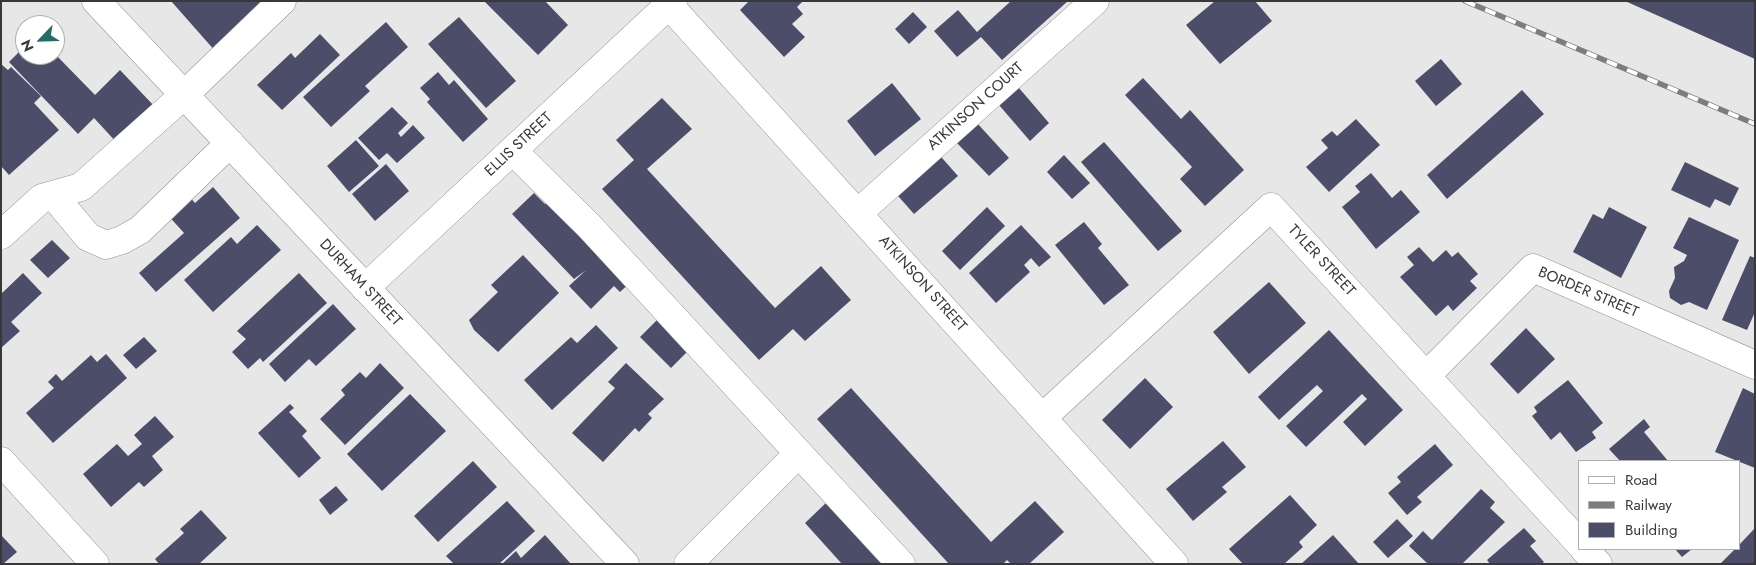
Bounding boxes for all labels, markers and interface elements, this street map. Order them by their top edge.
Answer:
north arrow [15,15,65,65]
text: N [16,37,39,55]
street label: ATKINSON COURT [924,59,1028,155]
street label: ELLIS STREET [482,109,556,181]
street label: TYLER STREET [1283,222,1359,300]
street label: ATKINSON STREET [874,232,970,336]
street label: DURHAM STREET [315,236,405,330]
street label: BORDER STREET [1535,264,1641,322]
legend [1578,460,1741,550]
text: Road [1625,469,1657,491]
text: Railway [1625,494,1672,516]
text: Building [1625,519,1677,541]

